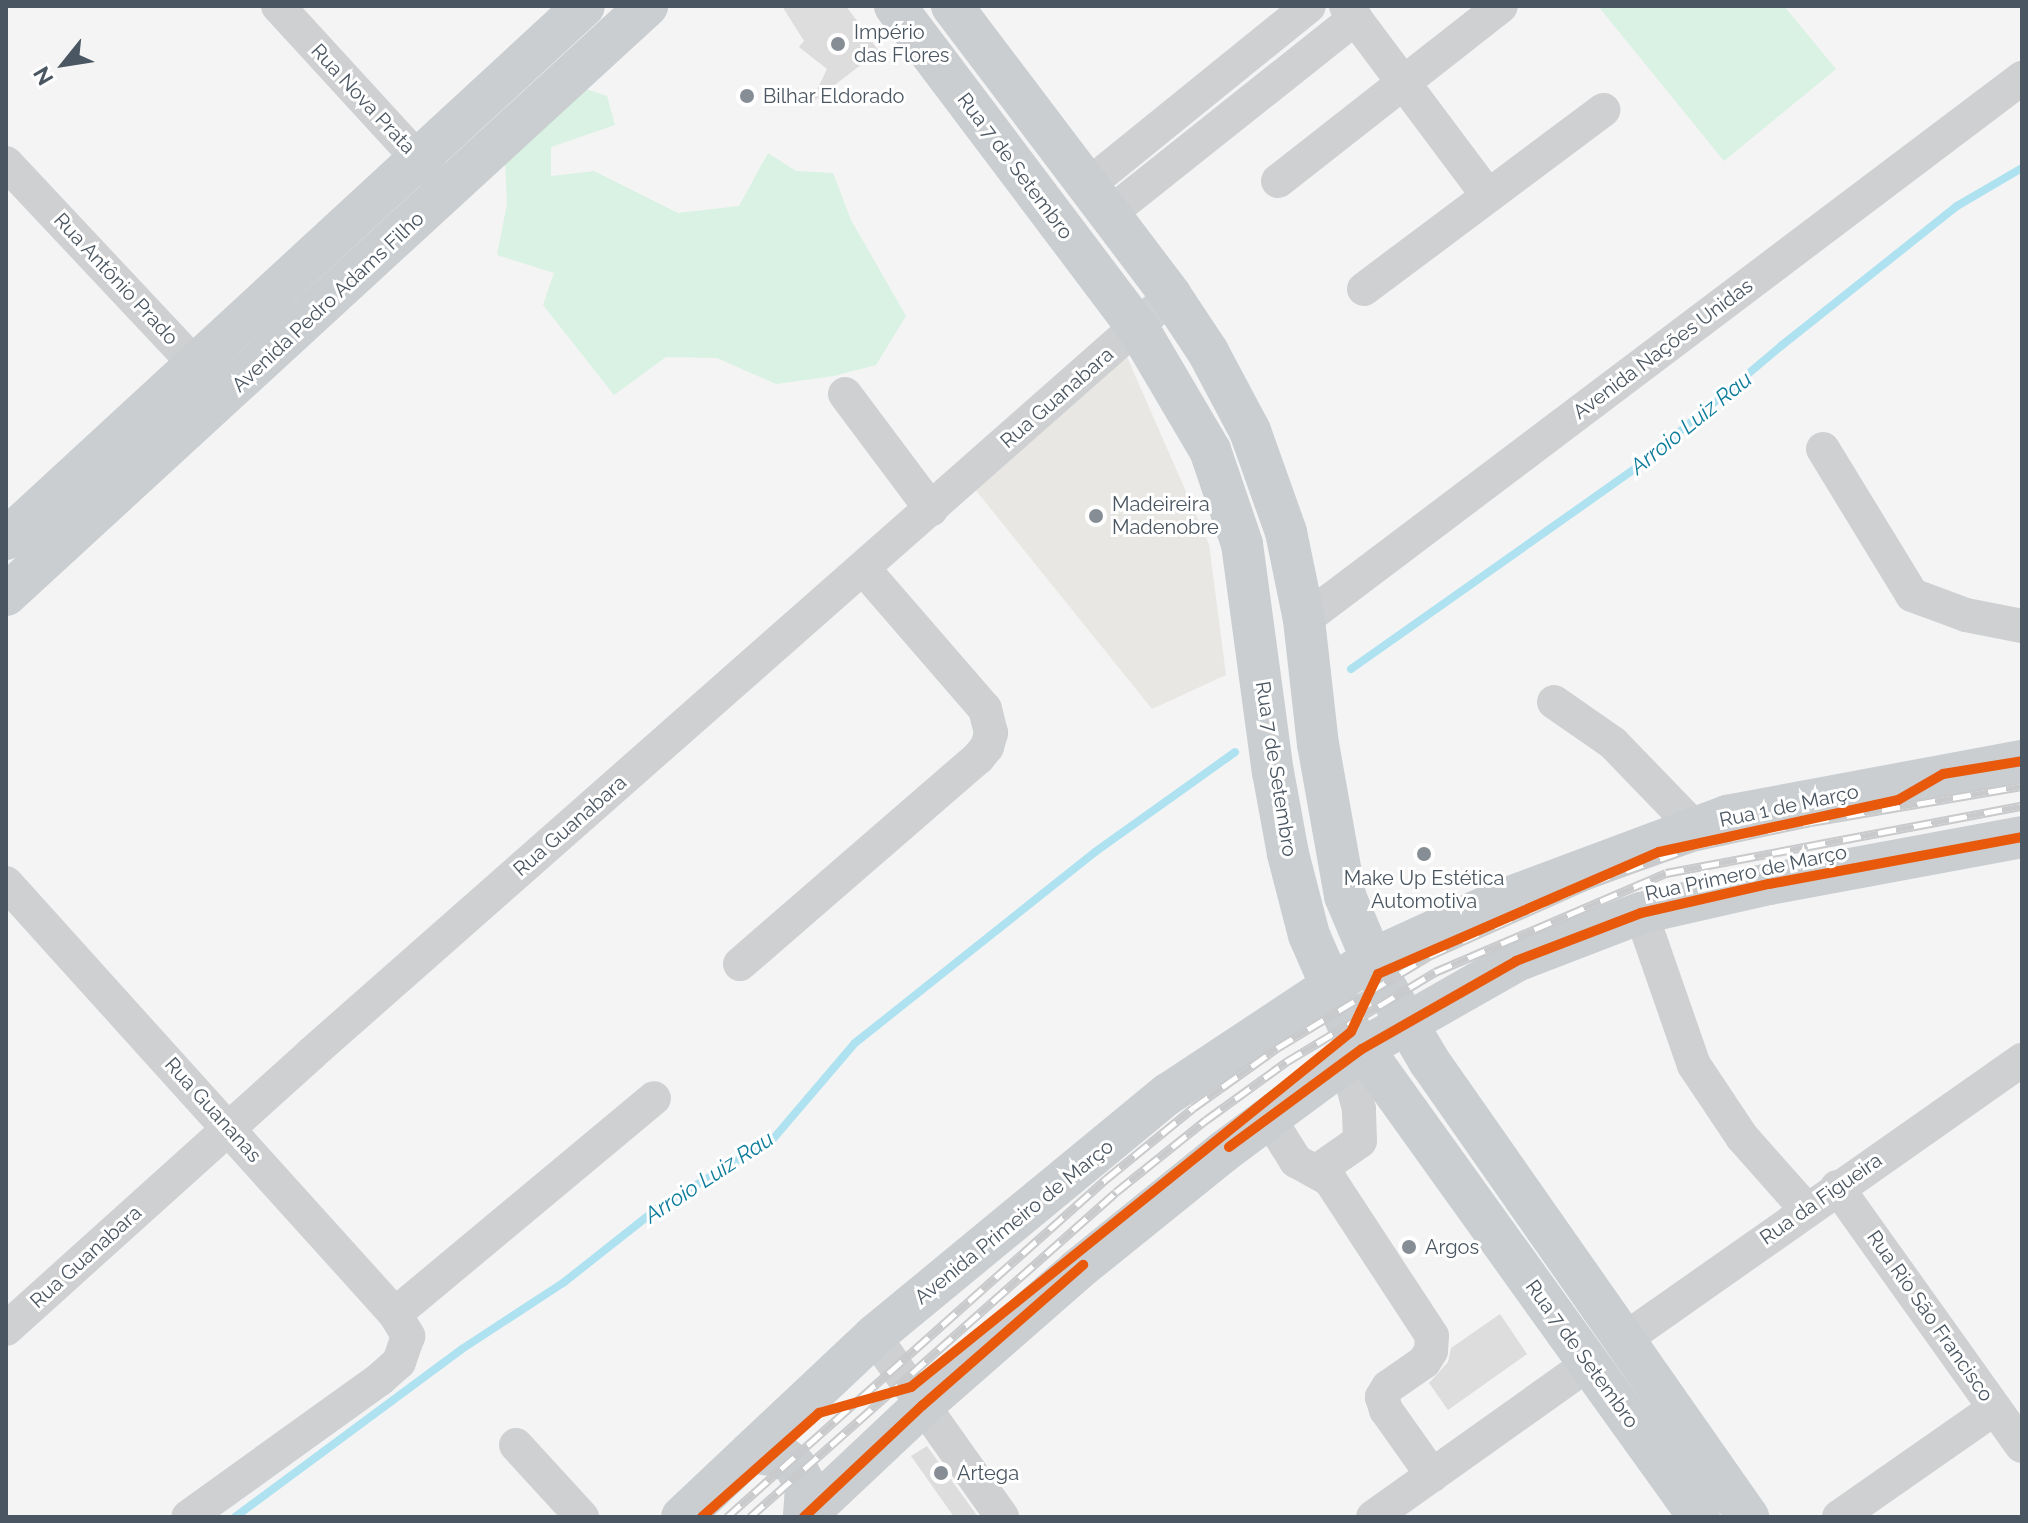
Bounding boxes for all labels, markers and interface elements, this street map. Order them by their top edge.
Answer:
place label: Império das Flores [854,20,949,67]
north arrow [24,24,104,104]
marker: Império das Flores [829,35,847,53]
street label: Rua Nova Prata [306,39,420,159]
text: N [28,62,59,90]
place label: Bilhar Eldorado [763,84,905,108]
marker: Bilhar Eldorado [738,87,756,105]
street label: Rua 7 de Setembro [952,88,1078,244]
street label: Avenida Pedro Adams Filho [227,206,429,398]
street label: Rua Antônio Prado [49,208,183,350]
street label: Avenida Nações Unidas [1568,274,1758,424]
street label: Rua Guanabara [996,343,1118,453]
water label: Arroio Luiz Rau [1625,366,1757,480]
place label: Madeireira Madenobre [1112,492,1219,539]
marker: Madeireira Madenobre [1087,507,1105,525]
street label: Rua 7 de Setembro [1250,680,1302,858]
street label: Rua Guanabara [509,771,631,881]
street label: Rua 1 de Março [1717,780,1861,832]
street label: Rua Primero de Março [1643,840,1849,906]
marker: Make Up Estética Automotiva [1415,845,1433,863]
place label: Make Up Estética Automotiva [1344,866,1504,913]
street label: Rua Guananas [160,1053,266,1167]
water label: Arroio Luiz Rau [639,1125,779,1229]
street label: Avenida Primeiro de Março [910,1134,1118,1310]
street label: Rua da Figueira [1755,1148,1887,1250]
street label: Rua Guanabara [25,1201,147,1313]
street label: Rua Rio São Francisco [1862,1226,1998,1406]
place label: Argos [1425,1235,1479,1259]
marker: Argos [1400,1238,1418,1256]
street label: Rua 7 de Setembro [1520,1275,1644,1433]
place label: Artega [957,1461,1019,1485]
marker: Artega [932,1464,950,1482]

